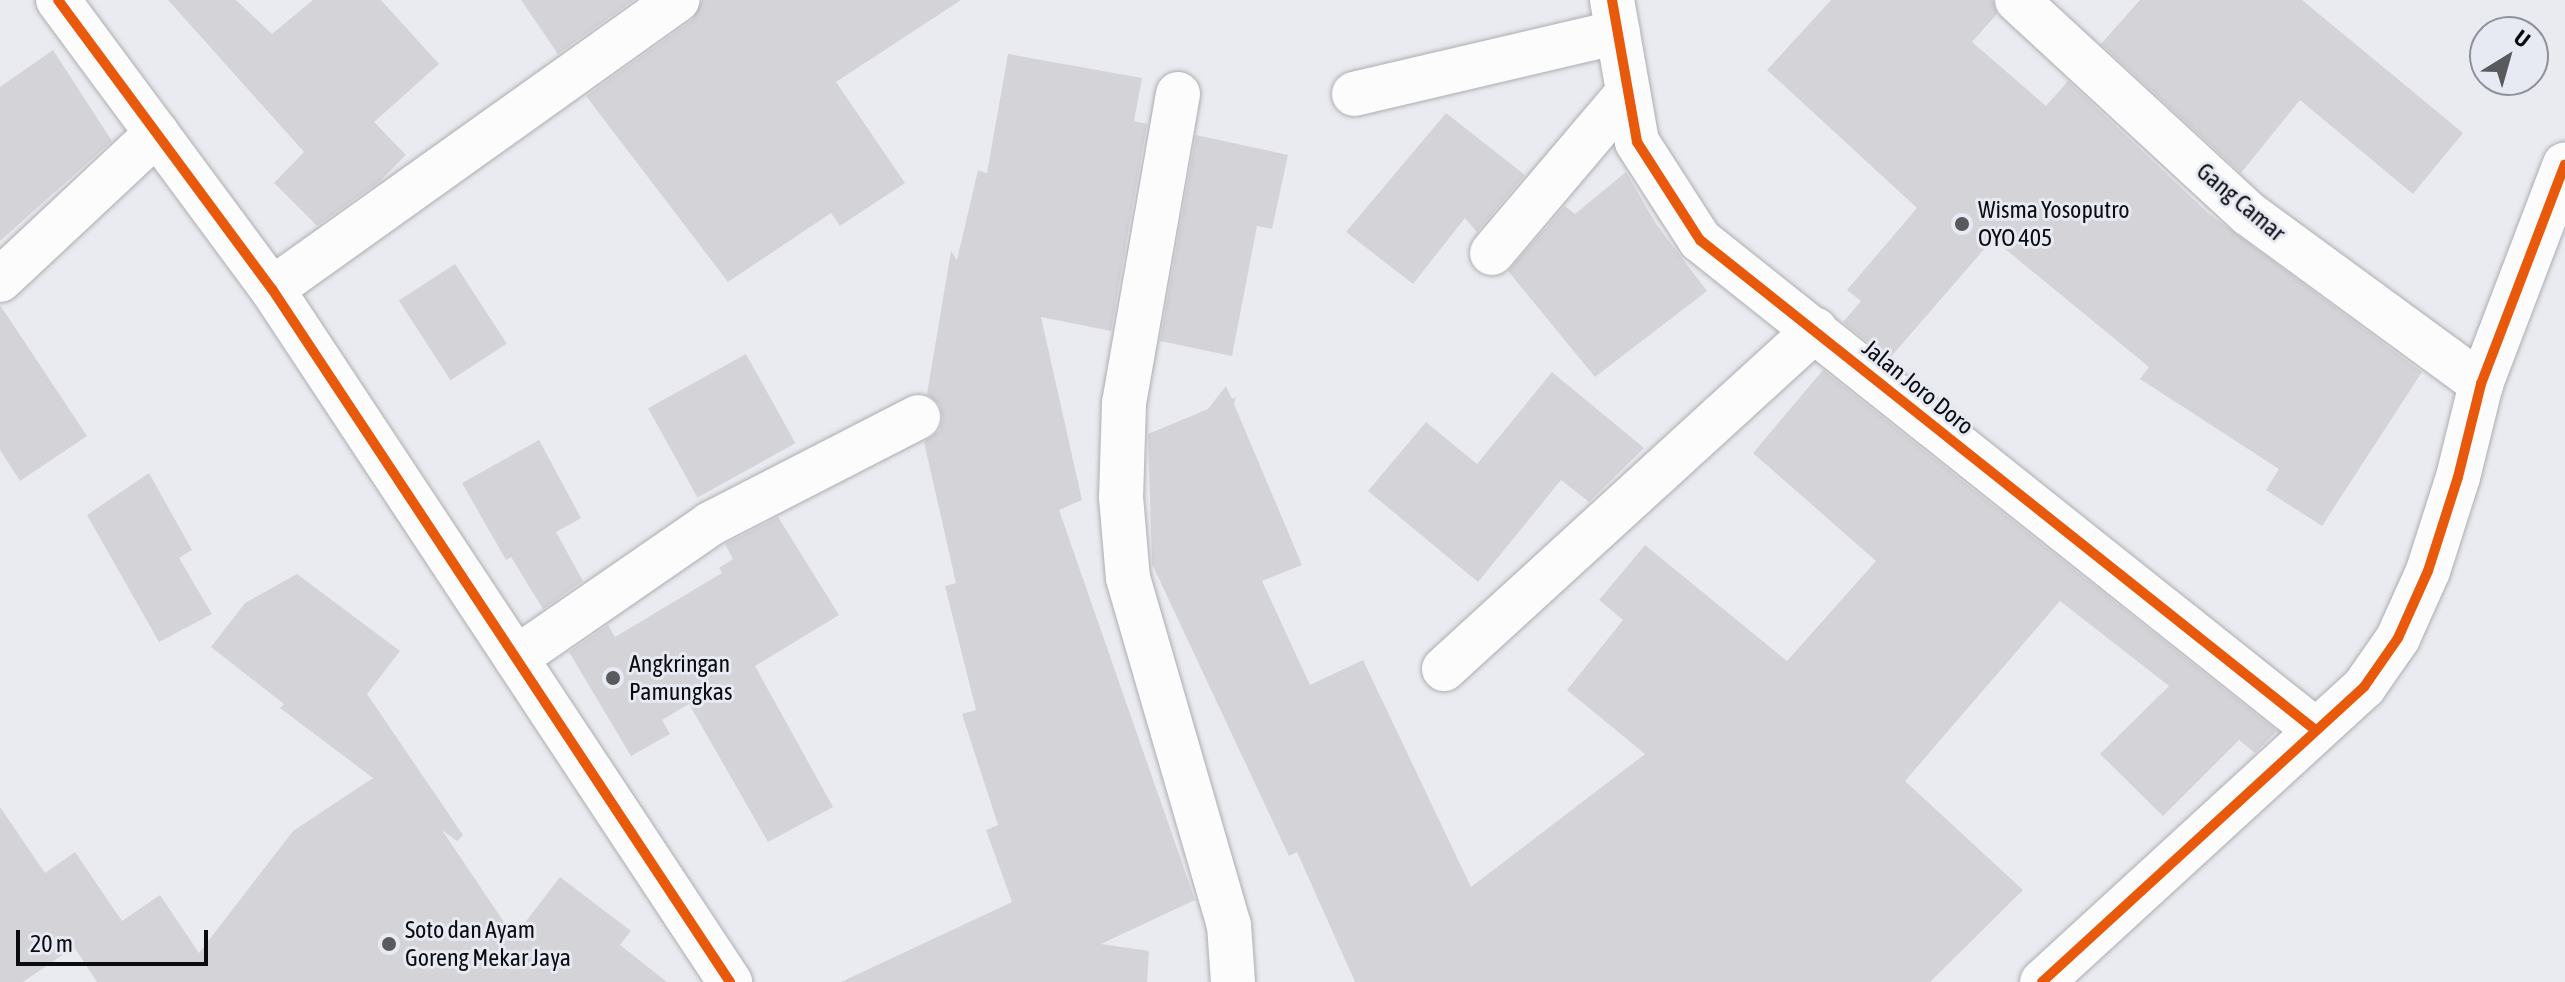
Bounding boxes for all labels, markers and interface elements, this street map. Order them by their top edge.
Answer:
north arrow [2469,16,2549,96]
text: U [2509,24,2535,53]
street label: Gang Camar [2191,157,2291,247]
place label: Wisma Yosoputro OYO 405 [1978,196,2130,252]
marker: Wisma Yosoputro OYO 405 [1953,215,1971,233]
street label: Jalan Joro Doro [1856,333,1980,441]
place label: Angkringan Pamungkas [629,650,732,706]
marker: Angkringan Pamungkas [604,669,622,687]
scale bar [20,914,212,964]
place label: Soto dan Ayam Goreng Mekar Jaya [405,916,571,972]
text: 20 m [30,930,73,957]
marker: Soto dan Ayam Goreng Mekar Jaya [380,935,398,953]

